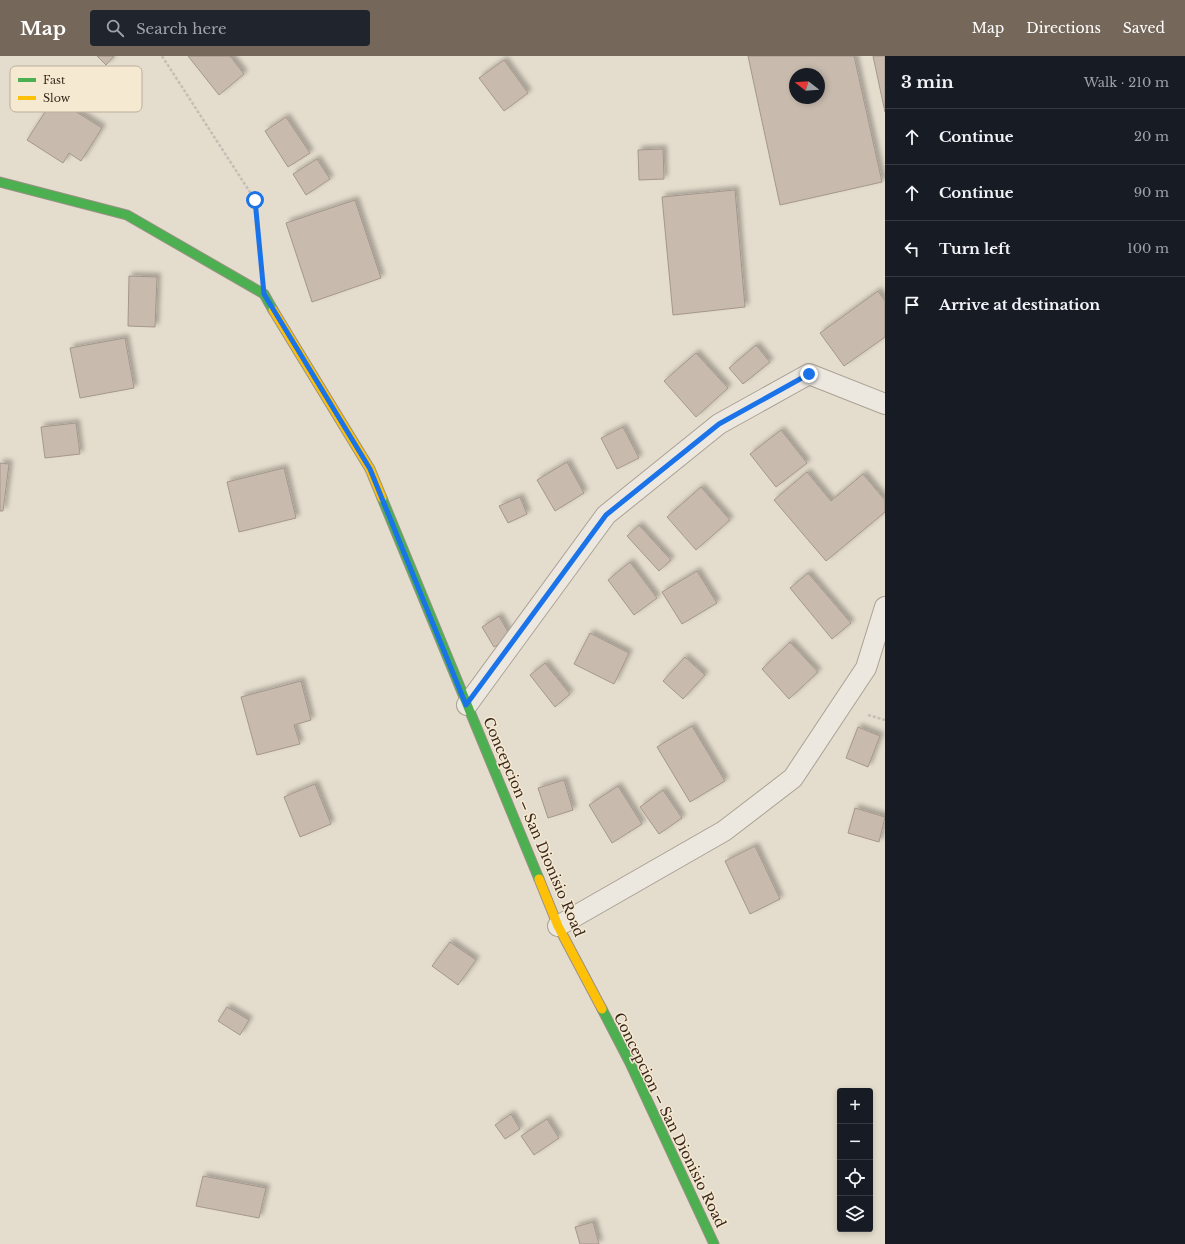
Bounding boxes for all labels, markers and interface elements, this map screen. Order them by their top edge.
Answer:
search box [90,10,370,46]
text: Map [20,17,66,40]
icon: search [104,17,126,39]
text: Search here [136,19,227,38]
text: Map [972,19,1004,37]
text: Directions [1026,19,1101,37]
text: Saved [1123,19,1165,37]
legend [10,66,142,112]
north arrow [789,68,825,104]
text: 3 min [901,72,954,93]
text: Fast [43,73,66,87]
text: Walk · 210 m [1084,74,1169,91]
text: Slow [43,91,71,105]
icon: ahead [901,126,923,148]
text: Continue [939,127,1014,146]
text: 20 m [1134,128,1169,145]
icon: ahead [901,182,923,204]
text: Continue [939,183,1014,202]
text: 90 m [1134,184,1169,201]
route start [246,191,264,209]
icon: left [901,238,923,260]
text: Turn left [939,239,1010,258]
text: 100 m [1127,240,1169,257]
icon: arrive [901,294,923,316]
text: Arrive at destination [939,295,1100,314]
route end [800,365,818,383]
street label: Concepcion – San Dionisio Road [479,714,589,940]
street label: Concepcion – San Dionisio Road [610,1010,730,1231]
map controls [837,1088,873,1232]
button: + [837,1088,873,1124]
button: − [837,1124,873,1160]
button: locate [837,1160,873,1196]
button: layers [837,1196,873,1232]

